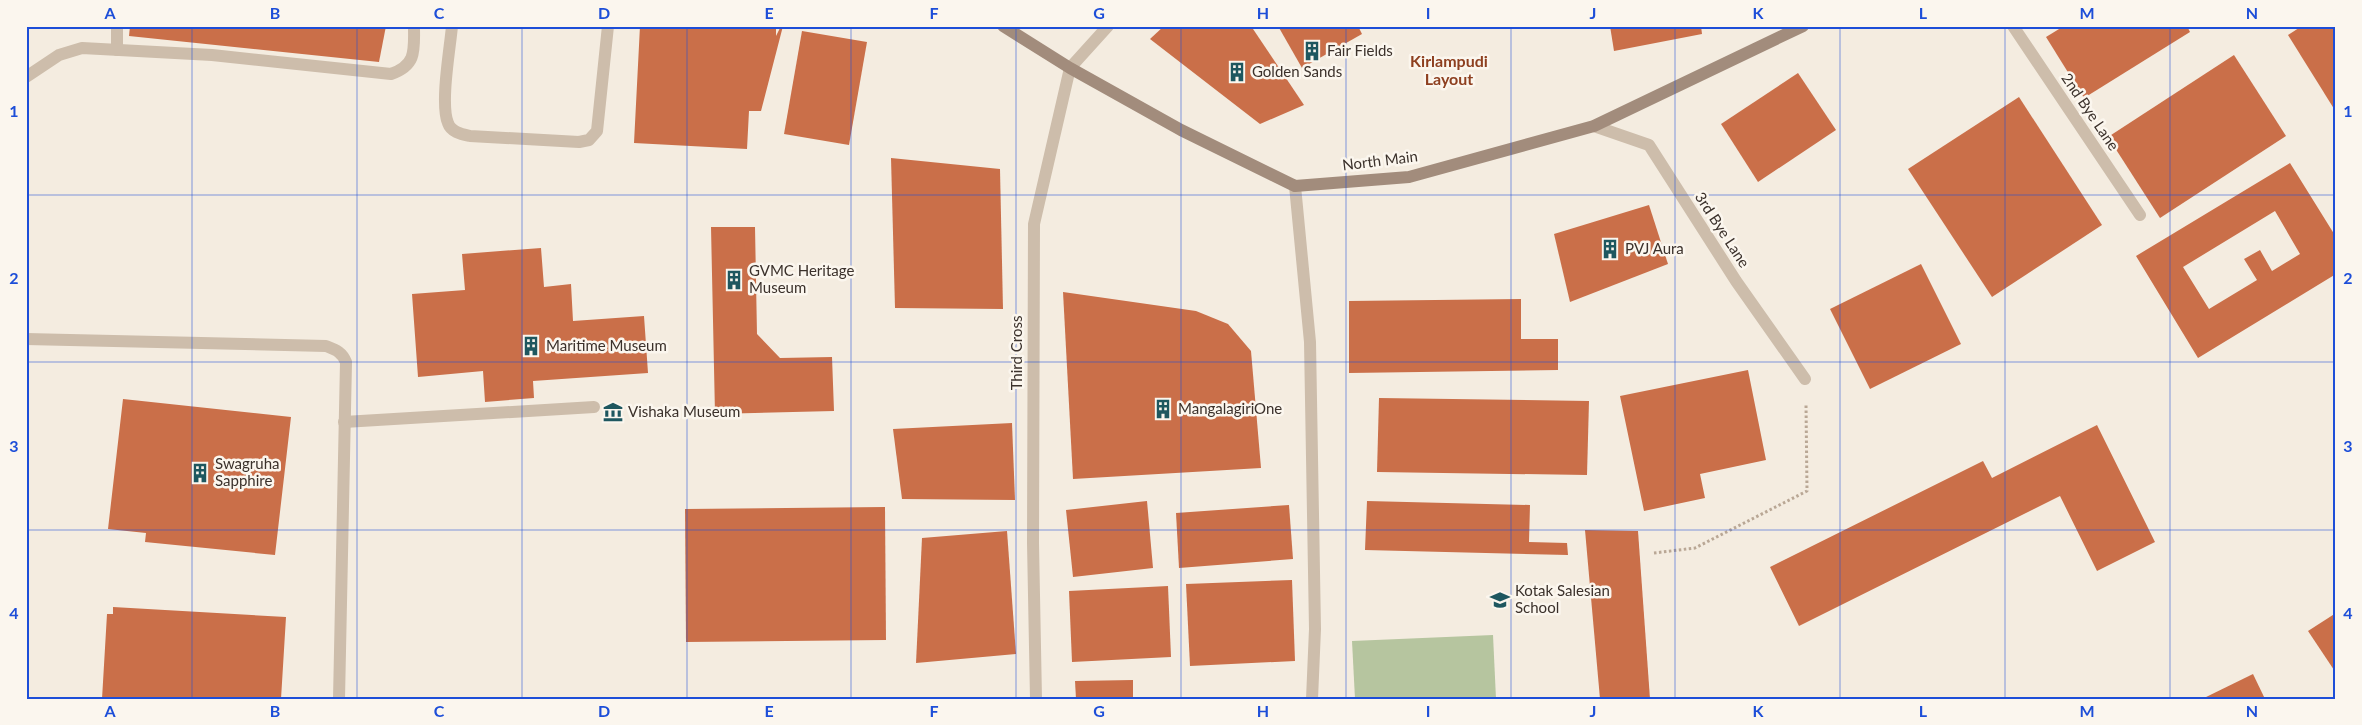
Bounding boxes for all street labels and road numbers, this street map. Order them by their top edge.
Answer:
street label: 2nd Bye Lane [2058,69,2123,154]
street label: North Main [1341,146,1419,174]
street label: 3rd Bye Lane [1692,188,1754,271]
street label: Third Cross [1007,316,1025,390]

